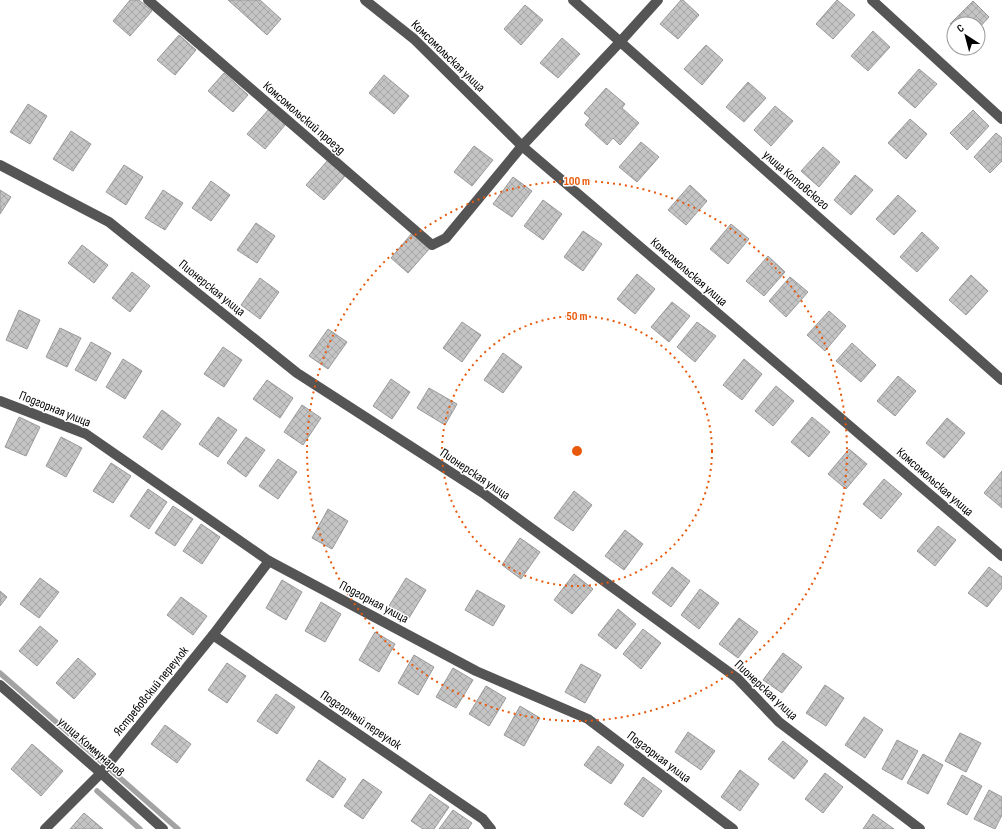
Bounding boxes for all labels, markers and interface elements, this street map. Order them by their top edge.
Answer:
north arrow [946,16,986,56]
street label: Комсомольская улица [408,17,488,95]
text: С [954,21,967,35]
street label: Комсомольский проезд [260,78,348,158]
street label: улица Котовского [759,147,833,213]
text: 100 m [564,174,590,189]
street label: Комсомольская улица [647,234,731,310]
street label: Пионерская улица [175,256,249,320]
text: 50 m [567,309,587,324]
street label: Подгорная улица [17,387,93,431]
centre of rings [570,444,584,458]
street label: Комсомольская улица [893,444,977,520]
street label: Пионерская улица [437,445,513,503]
street label: Подгорная улица [337,577,411,627]
street label: Ястребовский переулок [110,643,192,739]
street label: Пионерская улица [731,657,801,723]
street label: Подгорный переулок [317,687,405,753]
street label: улица Коммунаров [54,714,128,780]
street label: Подгорная улица [624,728,694,786]

